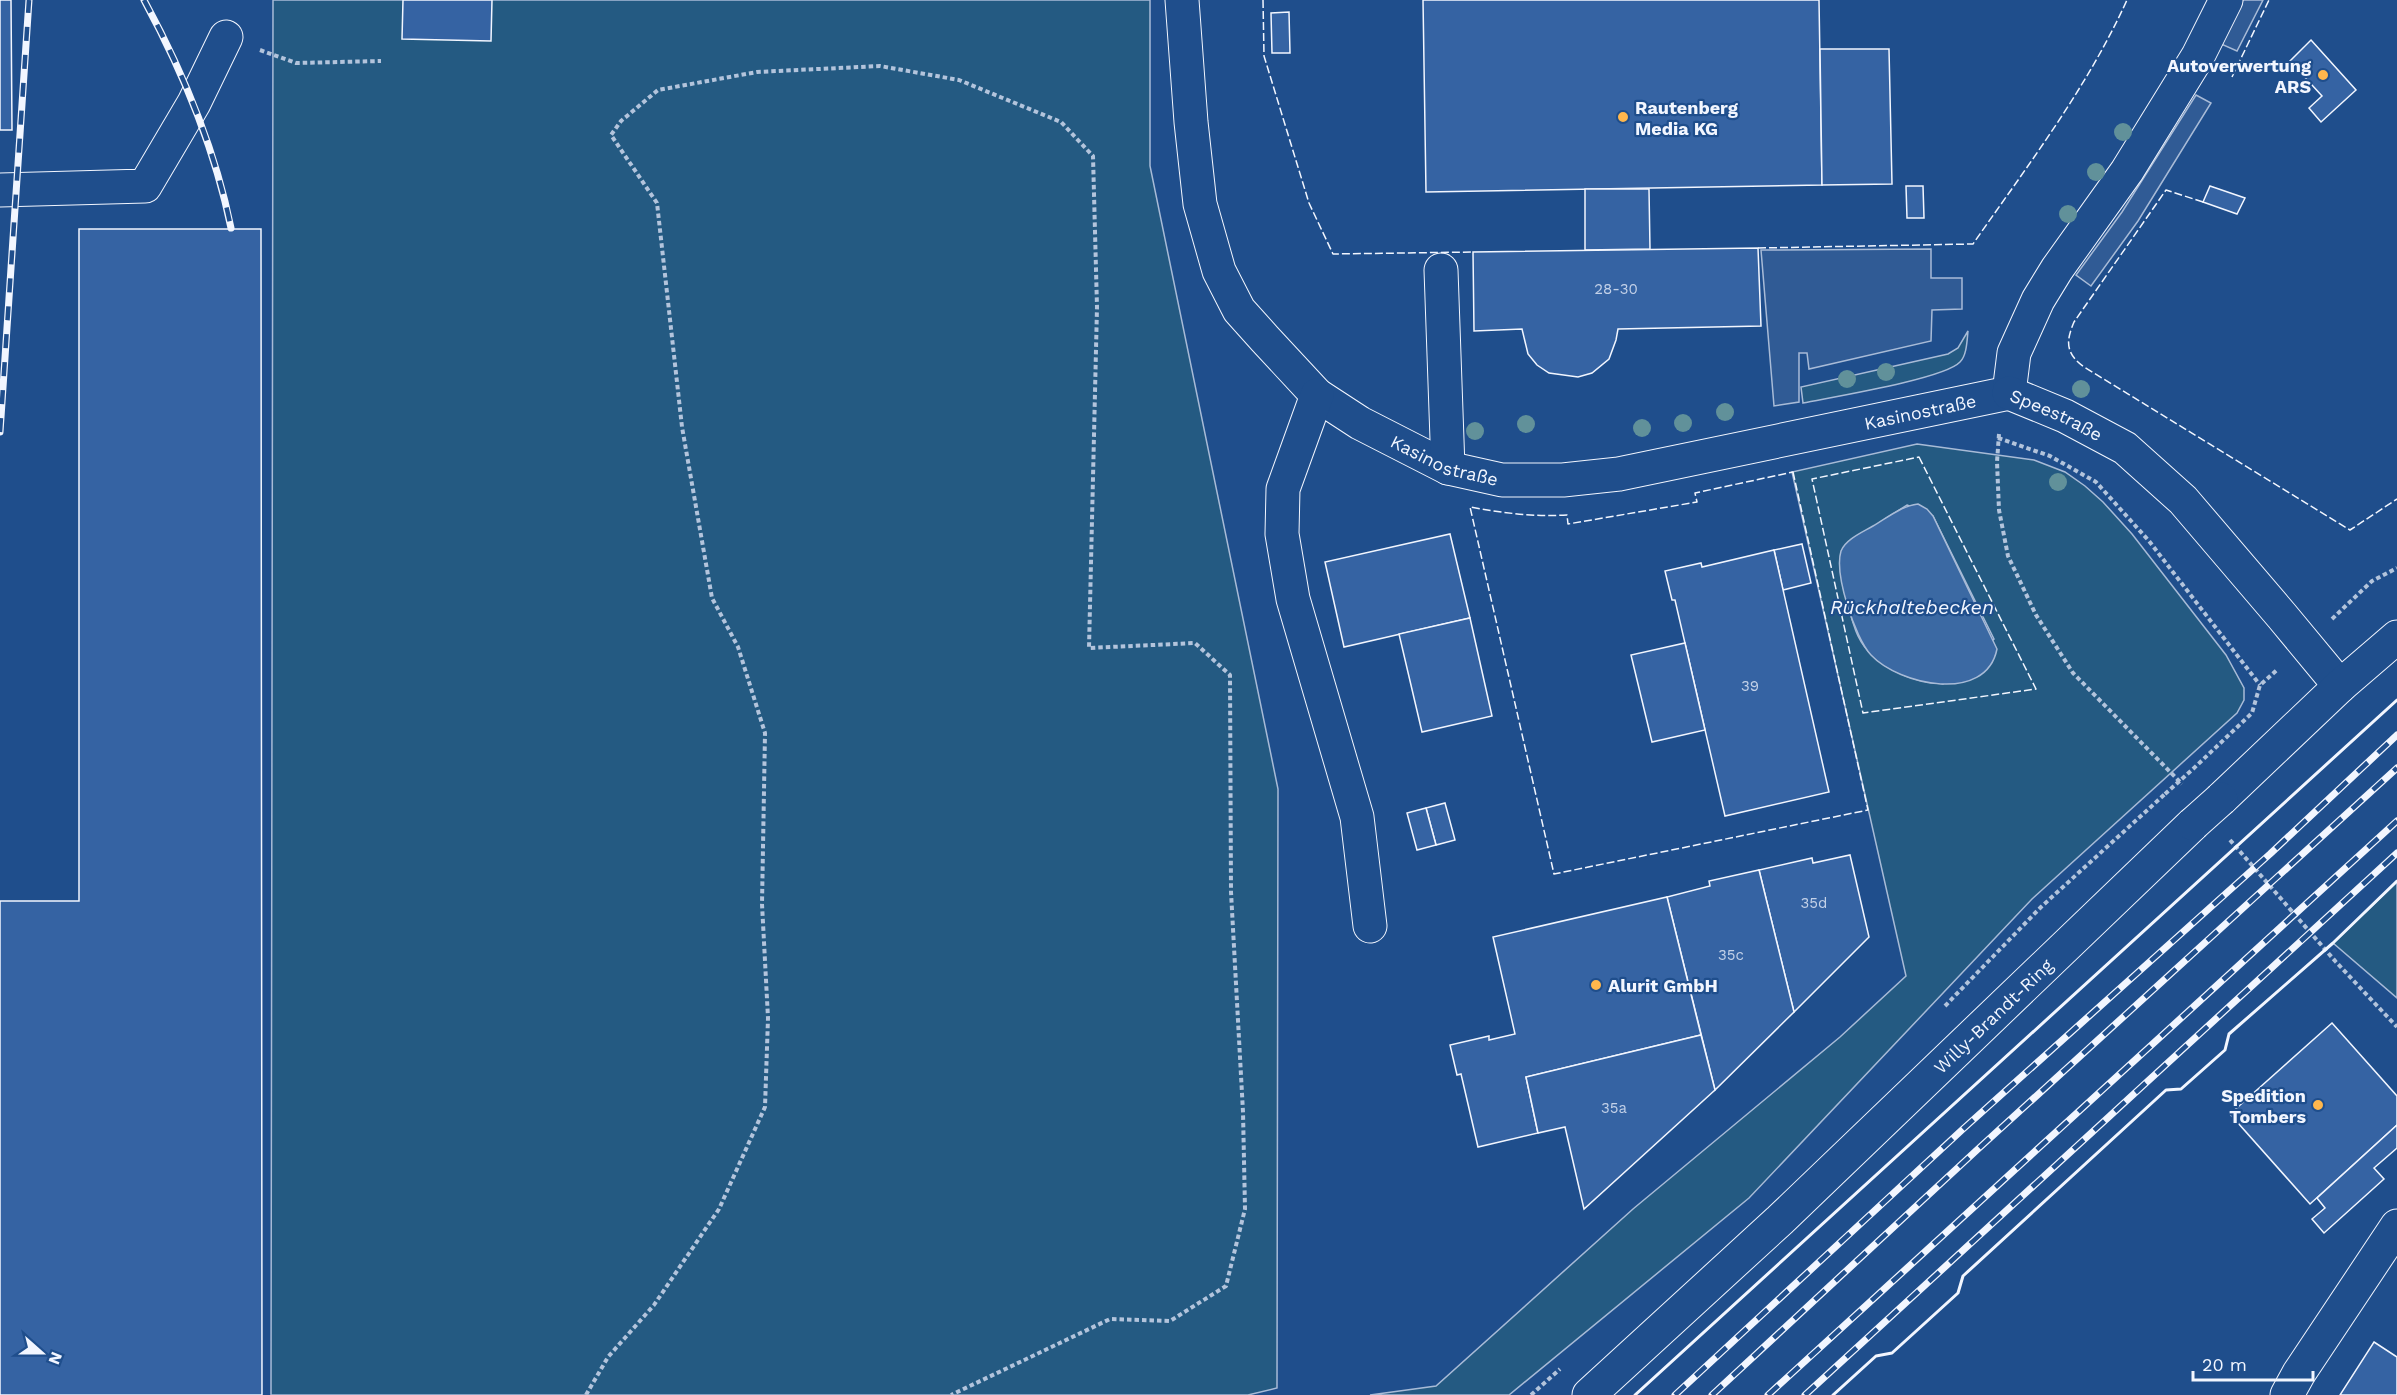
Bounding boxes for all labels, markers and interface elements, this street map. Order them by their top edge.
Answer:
place label: Autoverwertung ARS [2167,55,2312,97]
marker: Autoverwertung ARS [2316,68,2330,82]
place label: Rautenberg Media KG [1635,97,1739,139]
marker: Rautenberg Media KG [1616,110,1630,124]
house number: 28-30 [1594,280,1638,298]
street label: Speestraße [2007,384,2106,445]
street label: Kasinostraße [1862,390,1978,433]
street label: Kasinostraße [1387,430,1500,489]
water label: Rückhaltebecken [1830,595,1994,619]
house number: 39 [1741,677,1759,695]
house number: 35d [1801,894,1827,912]
house number: 35c [1718,946,1744,964]
street label: Willy-Brandt-Ring [1929,954,2057,1077]
place label: Alurit GmbH [1608,975,1718,996]
marker: Alurit GmbH [1589,978,1603,992]
place label: Spedition Tombers [2221,1085,2306,1127]
marker: Spedition Tombers [2311,1098,2325,1112]
house number: 35a [1601,1099,1627,1117]
north arrow [12,1323,72,1383]
scale bar [2193,1344,2313,1382]
text: N [45,1349,67,1367]
text: 20 m [2202,1354,2247,1375]

